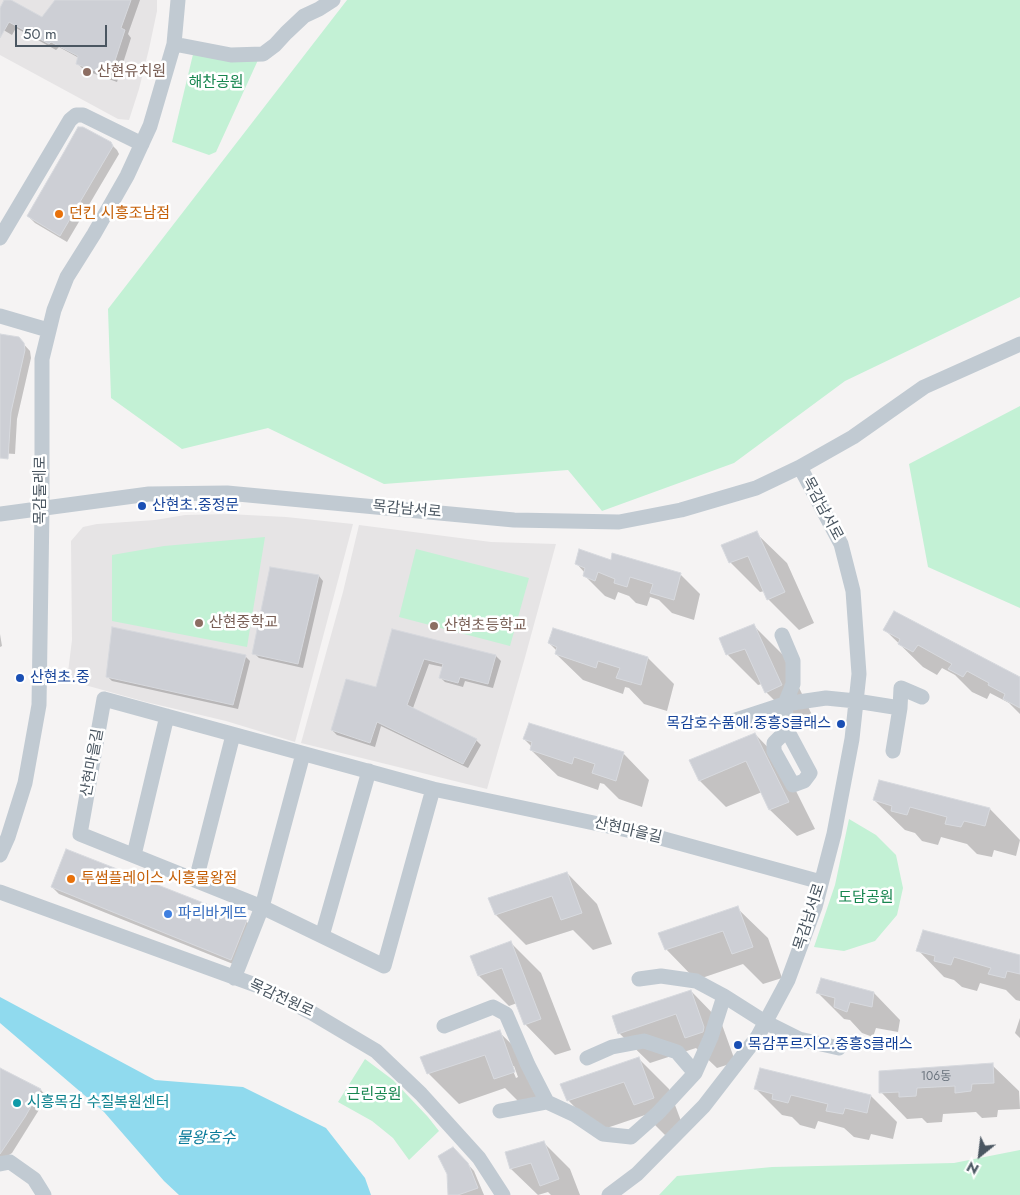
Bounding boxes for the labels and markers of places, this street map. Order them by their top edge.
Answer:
place label: 산현유치원 [97,63,166,81]
marker: 산현유치원 [81,66,93,78]
place label: 던킨 시흥조남점 [69,205,170,223]
marker: 던킨 시흥조남점 [53,208,65,220]
place label: 산현초.중정문 [152,497,239,515]
marker: 산현초.중정문 [136,500,148,512]
place label: 산현중학교 [209,614,278,632]
marker: 산현중학교 [193,617,205,629]
place label: 산현초등학교 [444,617,527,635]
marker: 산현초등학교 [428,620,440,632]
place label: 산현초.중 [30,669,90,687]
marker: 산현초.중 [14,672,26,684]
place label: 목감호수품애.중흥S클래스 [666,715,831,733]
marker: 목감호수품애.중흥S클래스 [835,718,847,730]
place label: 투썸플레이스 시흥물왕점 [81,870,237,888]
marker: 투썸플레이스 시흥물왕점 [65,873,77,885]
place label: 파리바게뜨 [178,905,247,923]
marker: 파리바게뜨 [162,908,174,920]
place label: 목감푸르지오.중흥S클래스 [748,1036,913,1054]
marker: 목감푸르지오.중흥S클래스 [732,1039,744,1051]
place label: 시흥목감 수질복원센터 [27,1094,169,1112]
marker: 시흥목감 수질복원센터 [11,1097,23,1109]

